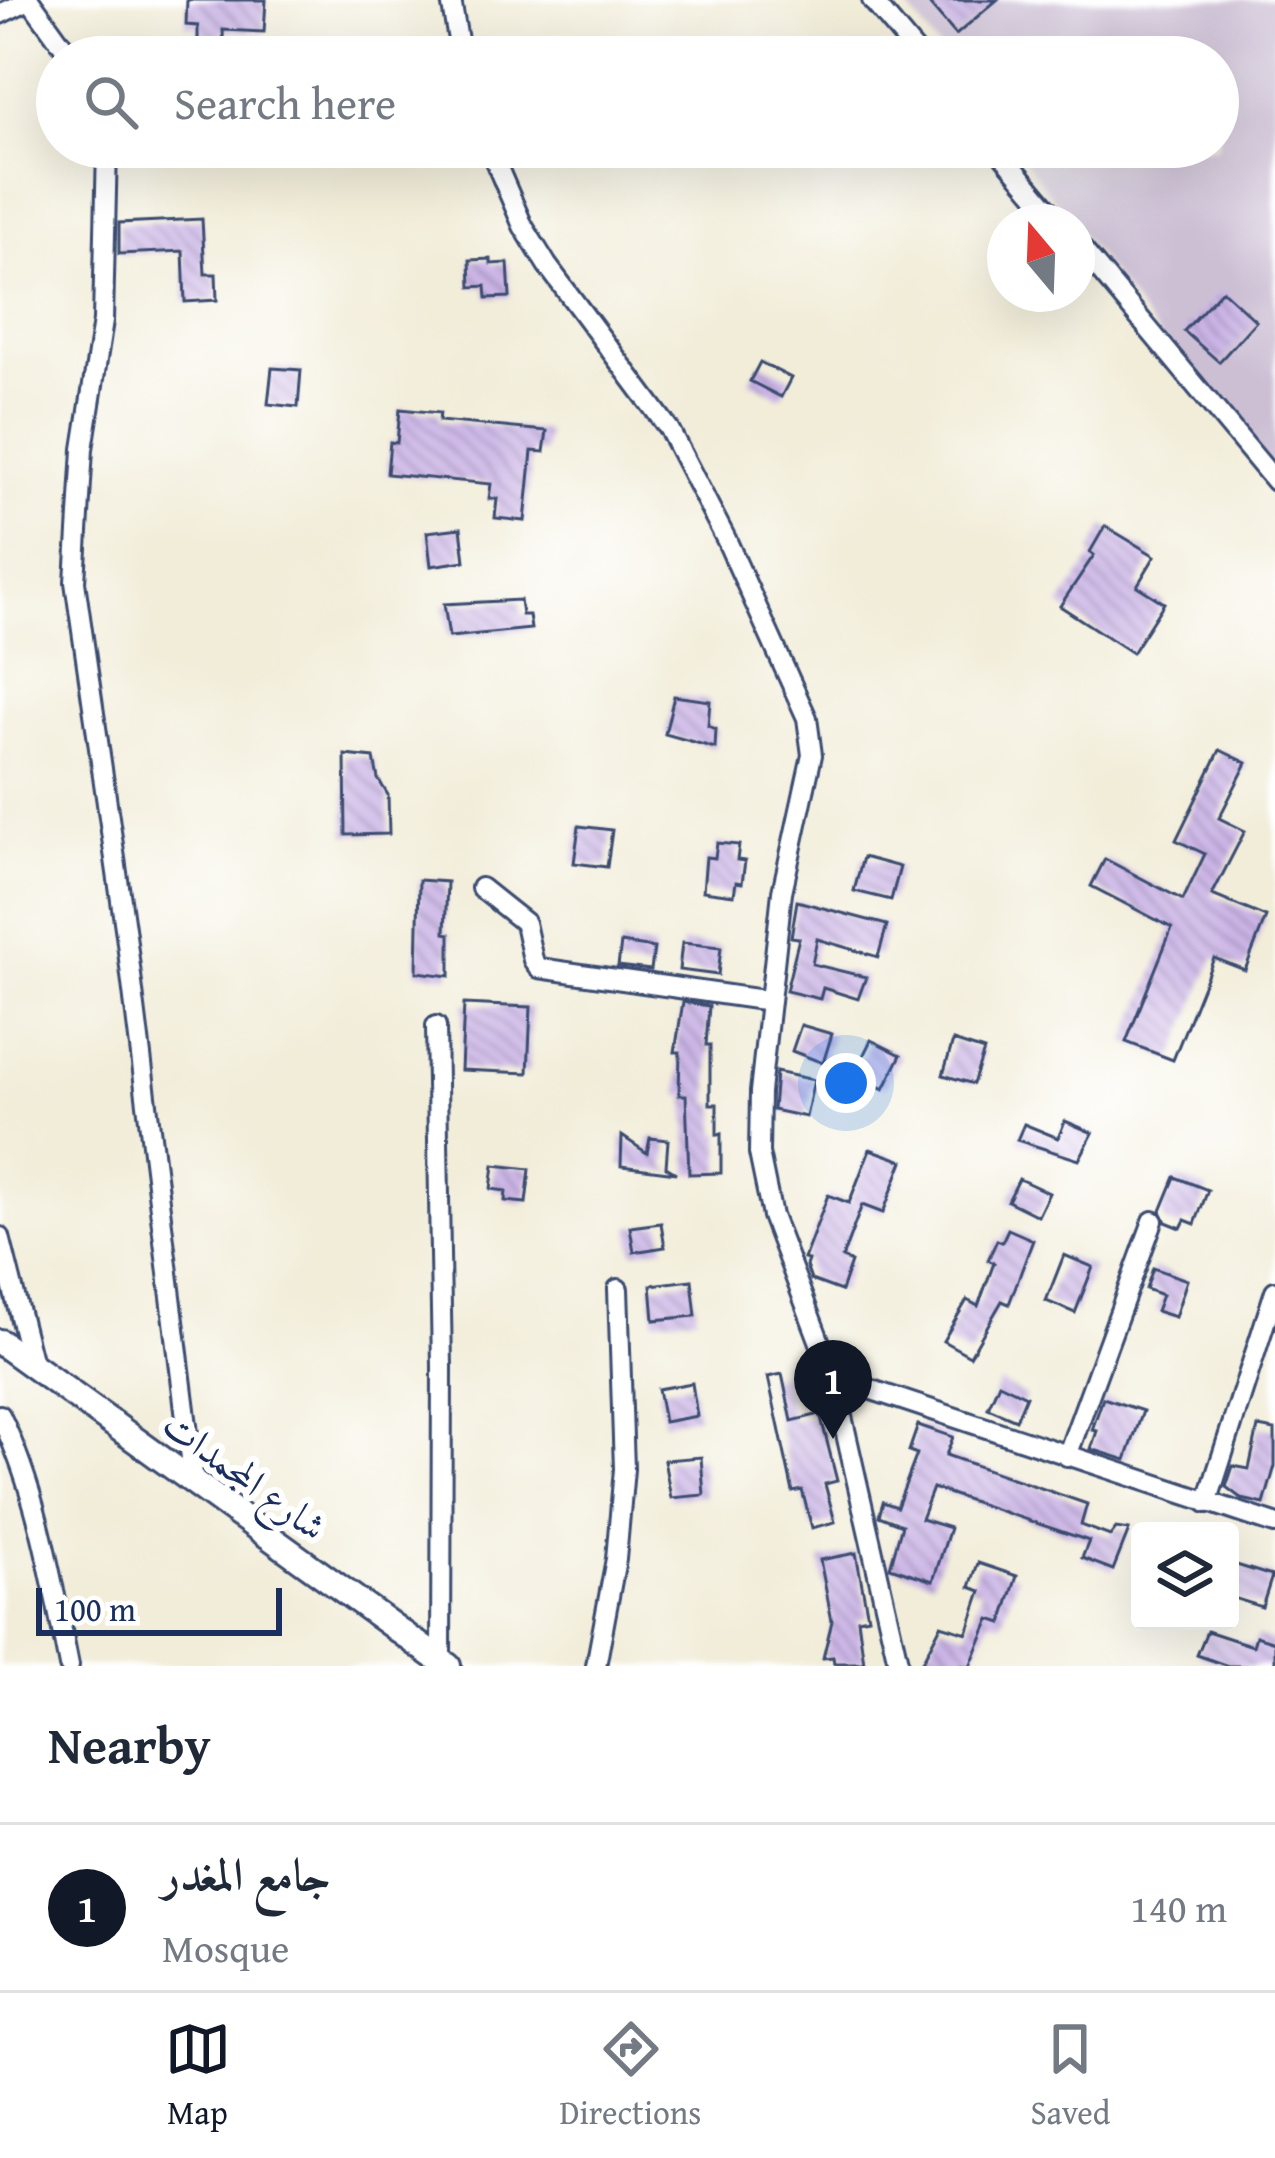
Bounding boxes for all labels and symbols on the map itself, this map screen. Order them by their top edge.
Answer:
north arrow [987,204,1095,312]
your location [816,1053,876,1113]
pin: 1 [794,1340,872,1439]
street label: شارع المجمدات [149,1396,339,1558]
scale bar [36,1582,282,1635]

